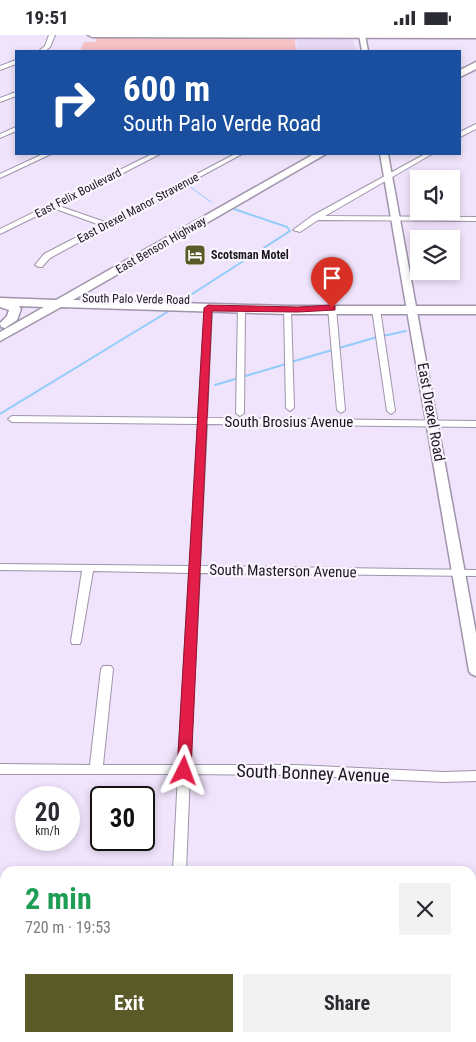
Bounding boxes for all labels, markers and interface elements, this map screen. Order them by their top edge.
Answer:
text: 19:51 [25,6,69,29]
text: 600 m [123,69,210,110]
icon: right [40,70,105,135]
text: South Palo Verde Road [123,111,321,136]
street label: East Felix Boulevard [32,165,124,221]
street label: East Drexel Manor Stravenue [75,170,201,246]
map controls [410,170,460,280]
button: sound [410,170,460,220]
street label: East Benson Highway [113,213,209,277]
button: layers [410,230,460,280]
hotel icon: Scotsman Motel [183,243,207,267]
place label: Scotsman Motel [211,248,289,262]
pin [311,257,353,308]
icon: arrive [318,264,346,292]
street label: South Palo Verde Road [82,291,190,307]
street label: East Drexel Road [413,361,449,463]
street label: South Brosius Avenue [225,413,353,431]
street label: South Masterson Avenue [209,561,357,581]
position arrow [157,744,209,796]
street label: South Bonney Avenue [236,760,390,786]
speed limit sign: 30 [90,786,155,851]
text: 20 [35,798,60,827]
text: km/h [35,824,60,838]
text: 2 min [25,881,92,916]
button: close [399,883,451,935]
text: 720 m · 19:53 [25,918,111,937]
button: Exit [25,974,233,1032]
button: Share [243,974,451,1032]

